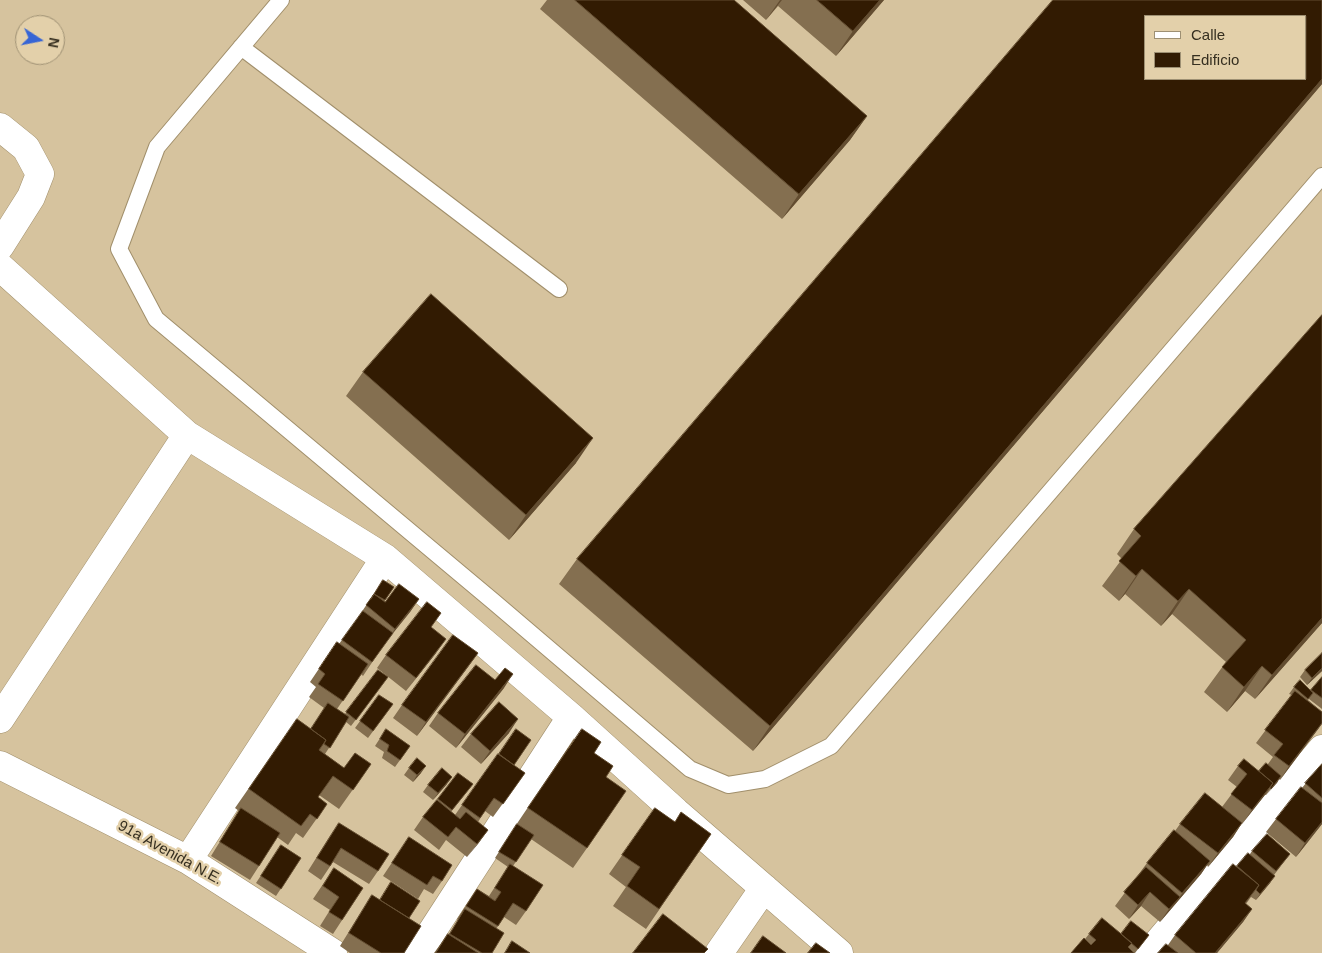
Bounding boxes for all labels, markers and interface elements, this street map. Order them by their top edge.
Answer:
north arrow [15,15,65,65]
legend [1144,15,1307,80]
text: Calle [1191,26,1225,43]
text: N [45,36,63,49]
text: Edificio [1191,51,1239,68]
street label: 91a Avenida N.E. [115,817,225,889]

